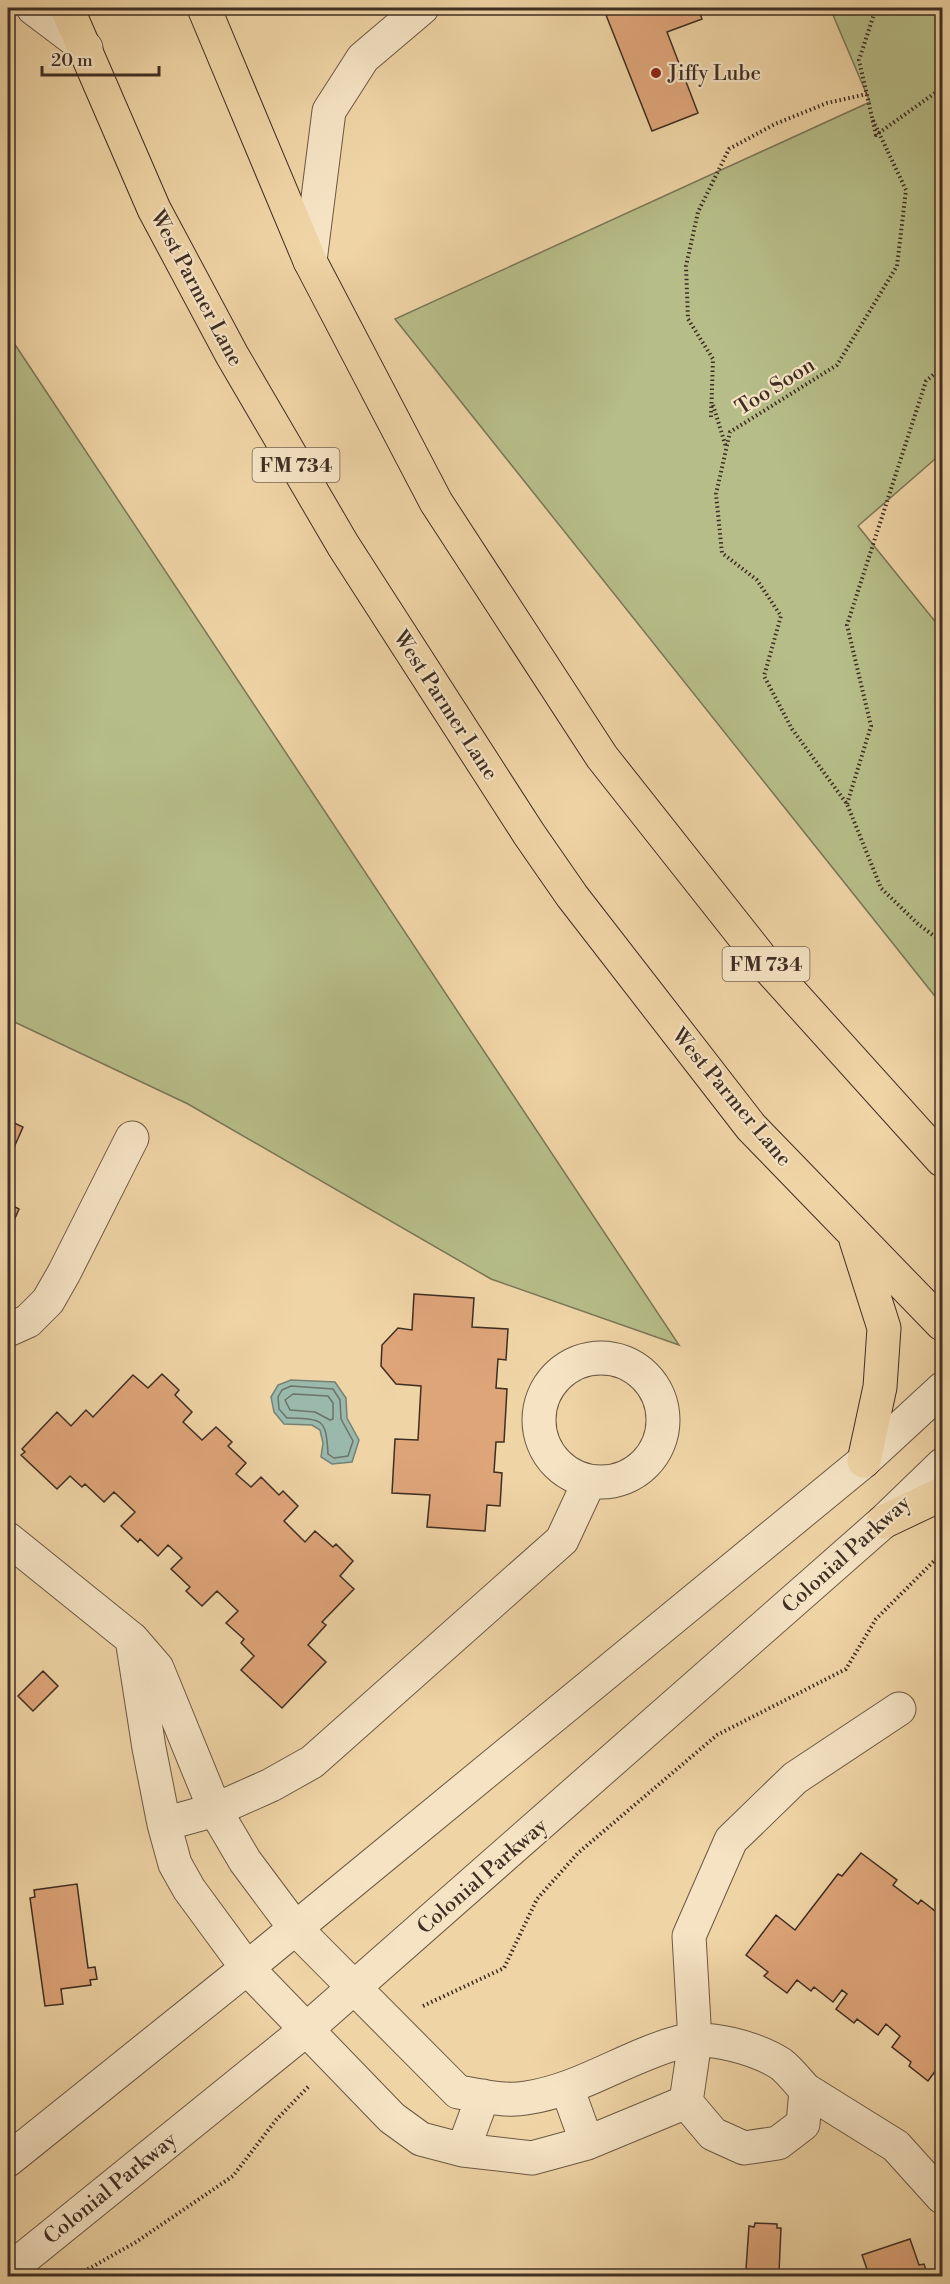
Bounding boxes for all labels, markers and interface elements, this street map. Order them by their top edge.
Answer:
scale bar [42,39,159,77]
text: 20 m [51,49,93,72]
place label: Jiffy Lube [667,61,761,87]
marker: Jiffy Lube [649,66,663,80]
street label: West Parmer Lane [144,205,248,371]
street label: Too Soon [731,352,821,421]
road number: FM 734 [252,448,340,482]
street label: West Parmer Lane [387,625,503,785]
road number: FM 734 [722,947,810,981]
street label: West Parmer Lane [665,1022,797,1172]
street label: Colonial Parkway [777,1490,917,1619]
street label: Colonial Parkway [412,1813,554,1940]
street label: Colonial Parkway [39,2127,183,2250]

